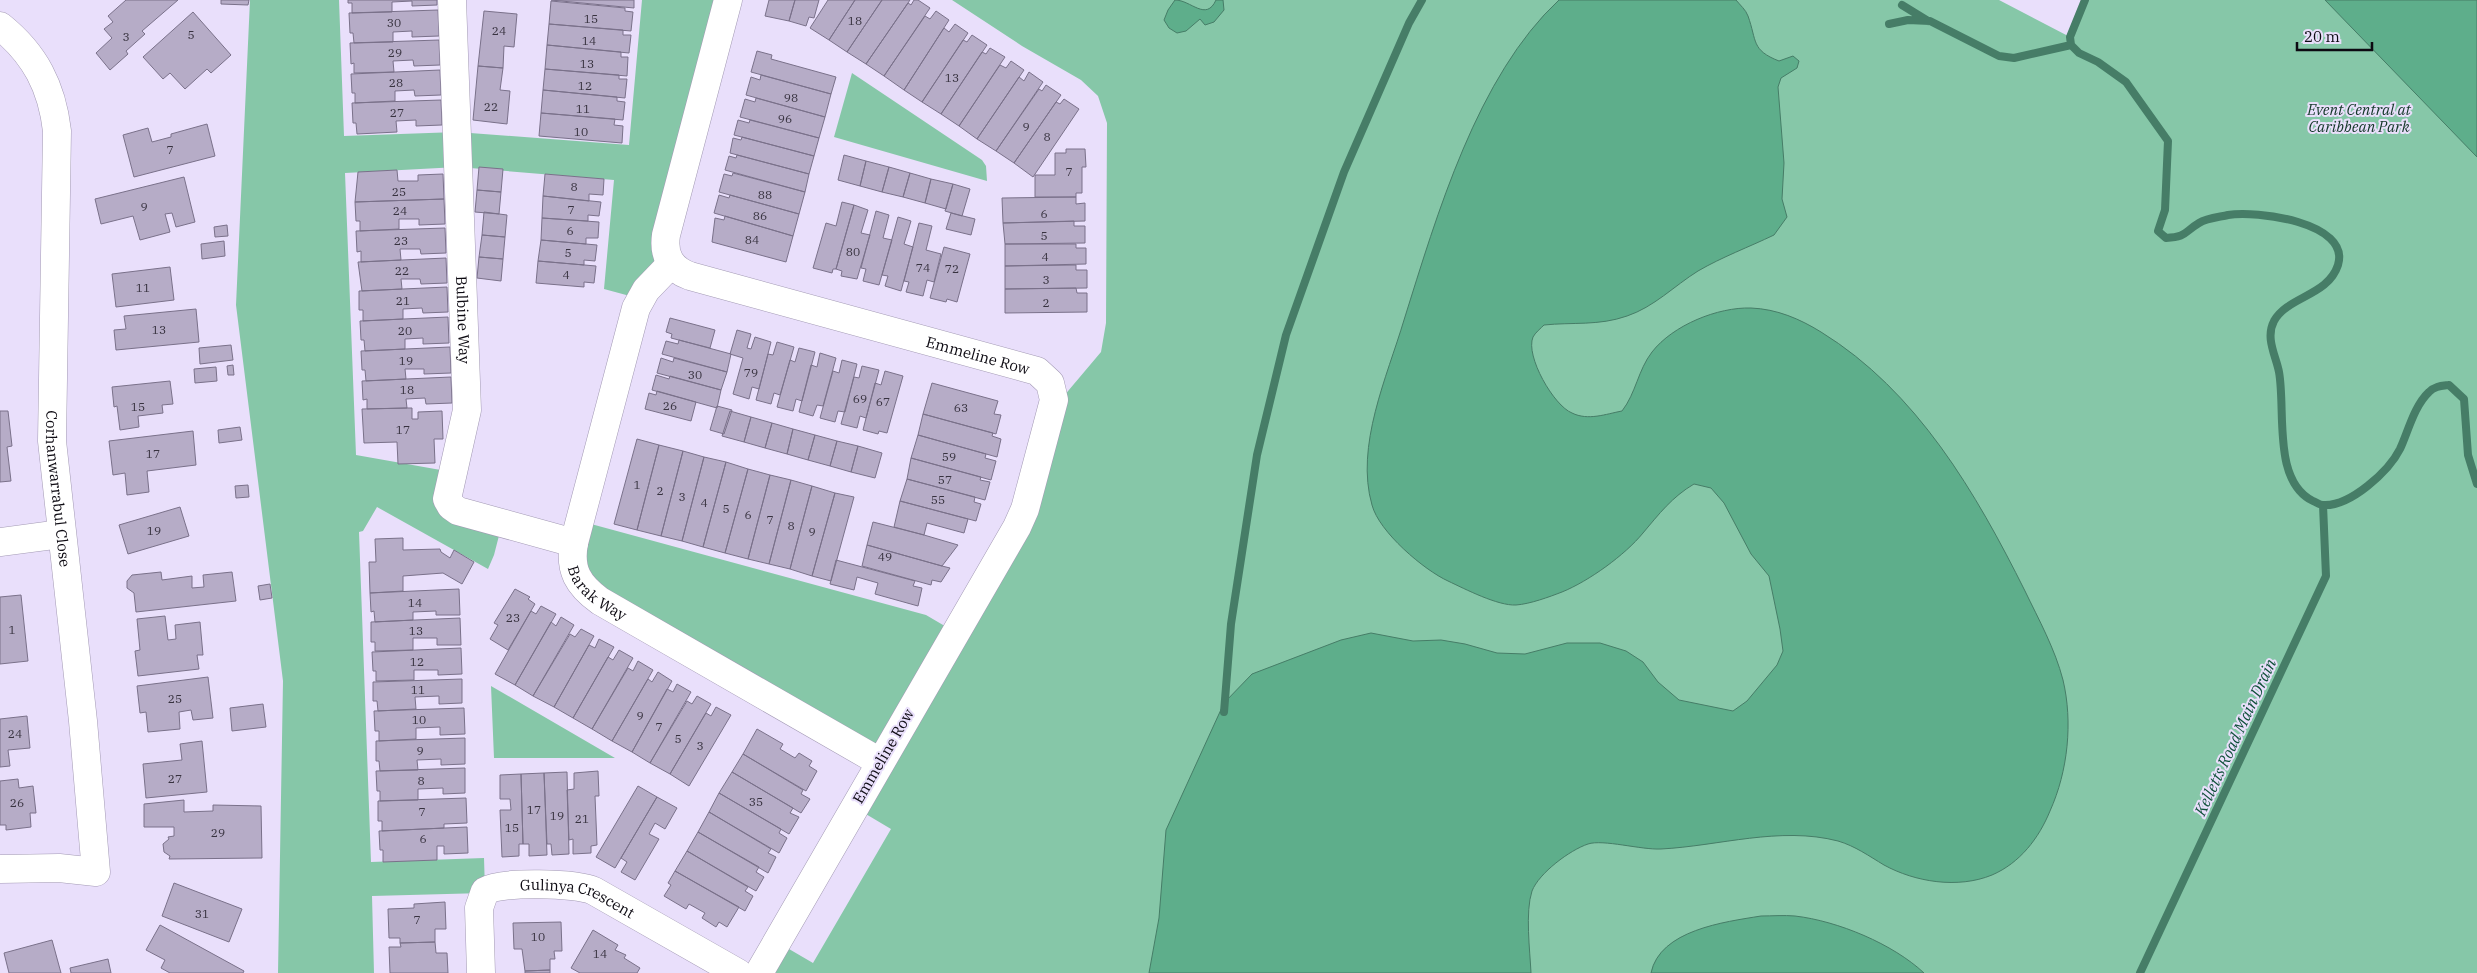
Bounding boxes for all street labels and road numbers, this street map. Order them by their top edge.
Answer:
street label: Bulbine Way [453,275,475,364]
street label: Emmeline Row [924,332,1032,378]
street label: Corhanwarrabul Close [42,410,75,568]
street label: Barak Way [564,563,631,624]
street label: Emmeline Row [848,705,918,807]
street label: Gulinya Crescent [520,875,638,922]

